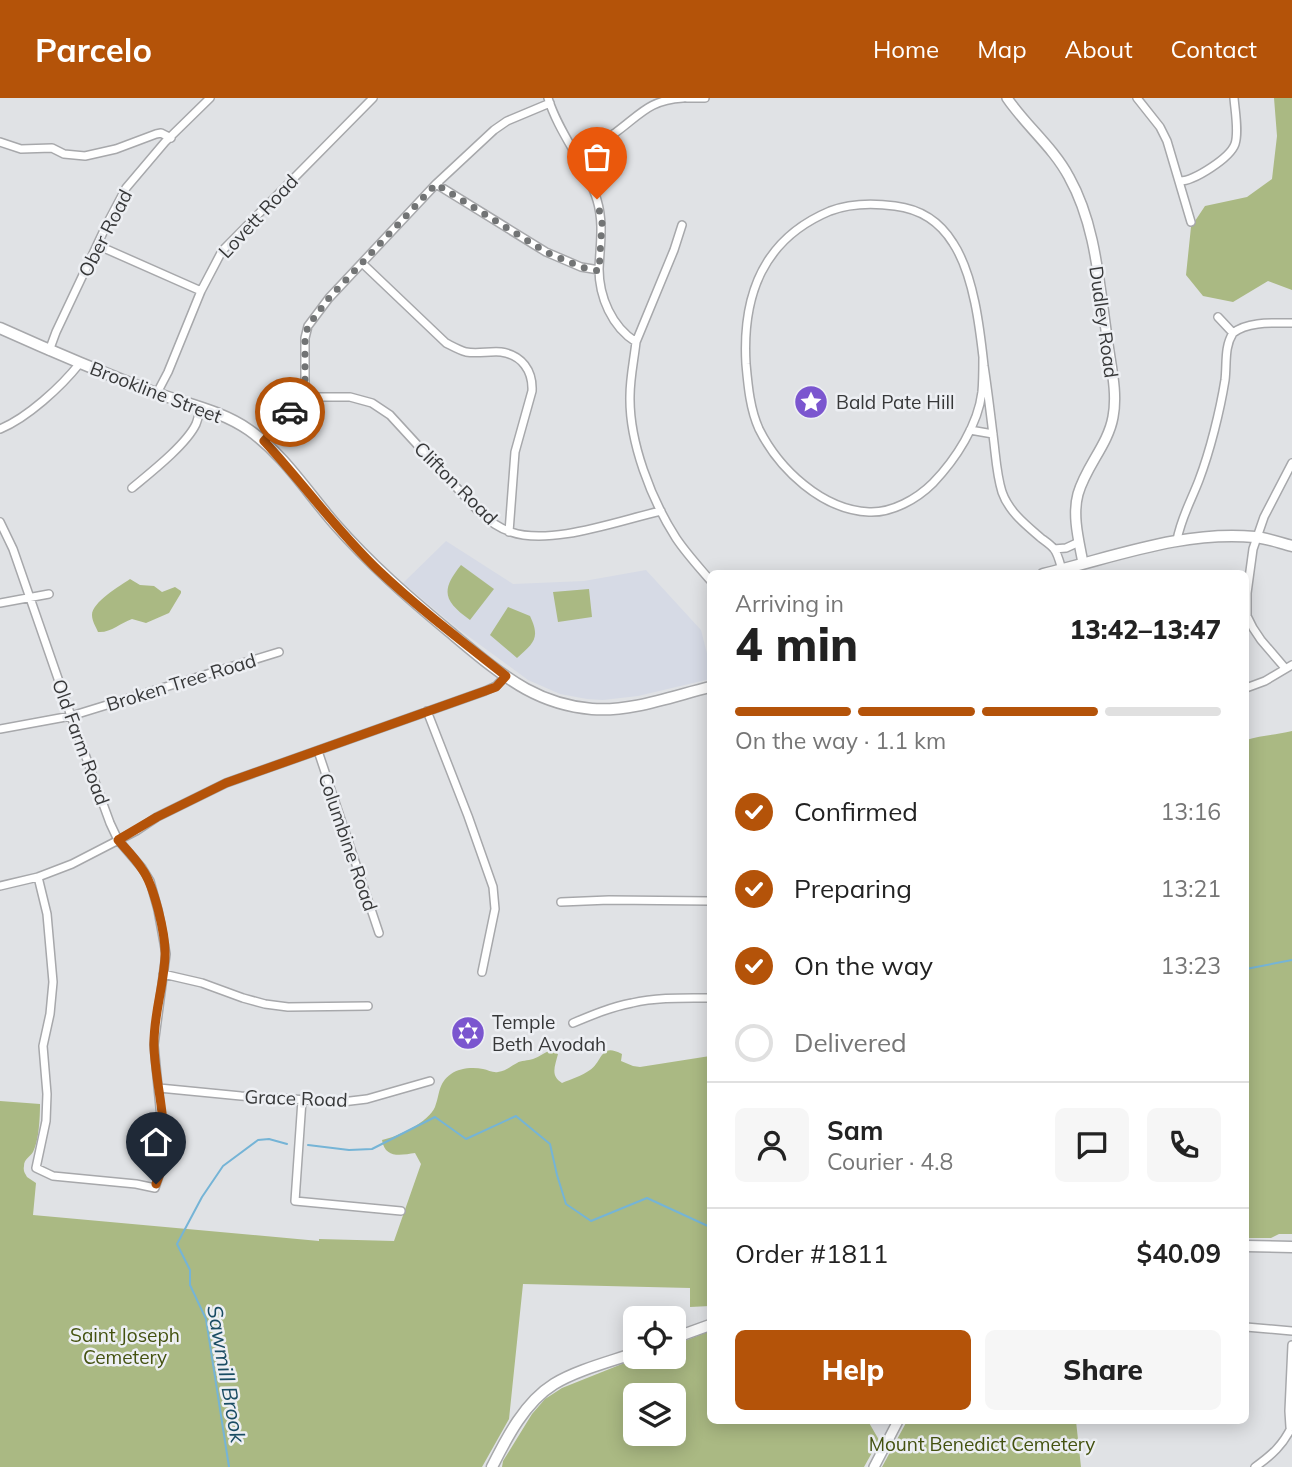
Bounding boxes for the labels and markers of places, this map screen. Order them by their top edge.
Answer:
pin [567,127,627,199]
place icon: Bald Pate Hill [792,383,830,421]
place label: Bald Pate Hill [836,390,954,414]
place label: Temple Beth Avodah [492,1010,606,1056]
synagogue icon: Temple Beth Avodah [449,1014,487,1052]
pin [126,1112,186,1184]

